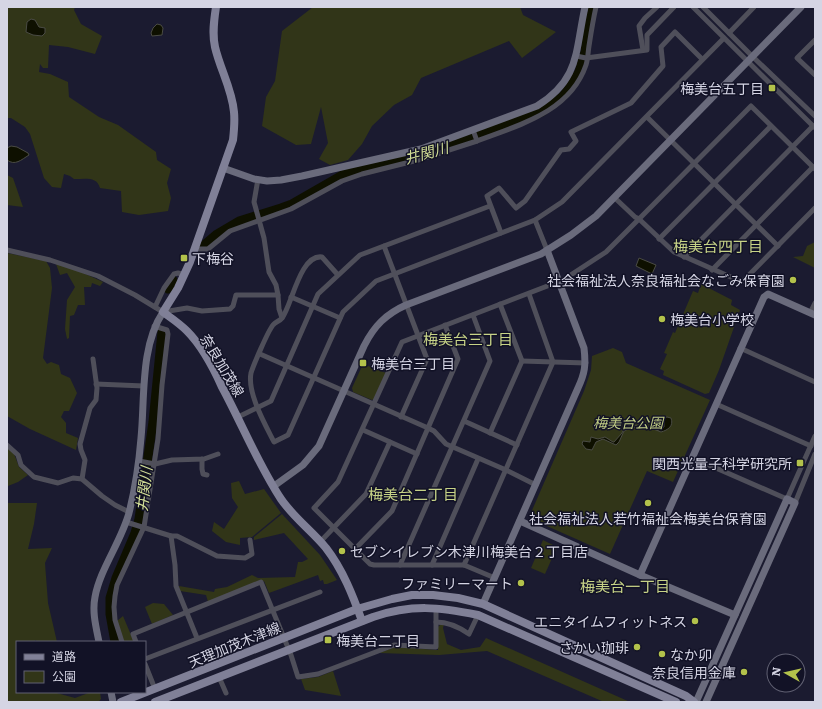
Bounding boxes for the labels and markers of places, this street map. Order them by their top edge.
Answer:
place label: 梅美台五丁目 [680,78,764,98]
marker: 梅美台五丁目 [767,83,777,93]
place label: 下梅谷 [192,248,234,268]
marker: 下梅谷 [179,253,189,263]
place label: 社会福祉法人奈良福祉会なごみ保育園 [547,270,785,290]
marker: 社会福祉法人奈良福祉会なごみ保育園 [788,275,798,285]
place label: 梅美台小学校 [670,309,754,329]
marker: 梅美台小学校 [657,314,667,324]
place label: 梅美台三丁目 [371,353,455,373]
marker: 梅美台三丁目 [358,358,368,368]
place label: 関西光量子科学研究所 [652,453,792,473]
marker: 関西光量子科学研究所 [795,458,805,468]
marker: 社会福祉法人若竹福祉会梅美台保育園 [643,498,653,508]
place label: 社会福祉法人若竹福祉会梅美台保育園 [529,508,767,528]
place label: セブンイレブン木津川梅美台２丁目店 [350,541,588,561]
marker: セブンイレブン木津川梅美台２丁目店 [337,546,347,556]
place label: ファミリーマート [401,573,513,593]
marker: ファミリーマート [516,578,526,588]
place label: エニタイムフィットネス [534,611,687,631]
marker: エニタイムフィットネス [690,616,700,626]
place label: 梅美台二丁目 [336,630,420,650]
marker: 梅美台二丁目 [323,635,333,645]
place label: さかい珈琲 [559,637,629,657]
marker: さかい珈琲 [632,642,642,652]
place label: なか卯 [670,644,712,664]
marker: なか卯 [657,649,667,659]
place label: 奈良信用金庫 [652,662,736,682]
marker: 奈良信用金庫 [739,667,749,677]

